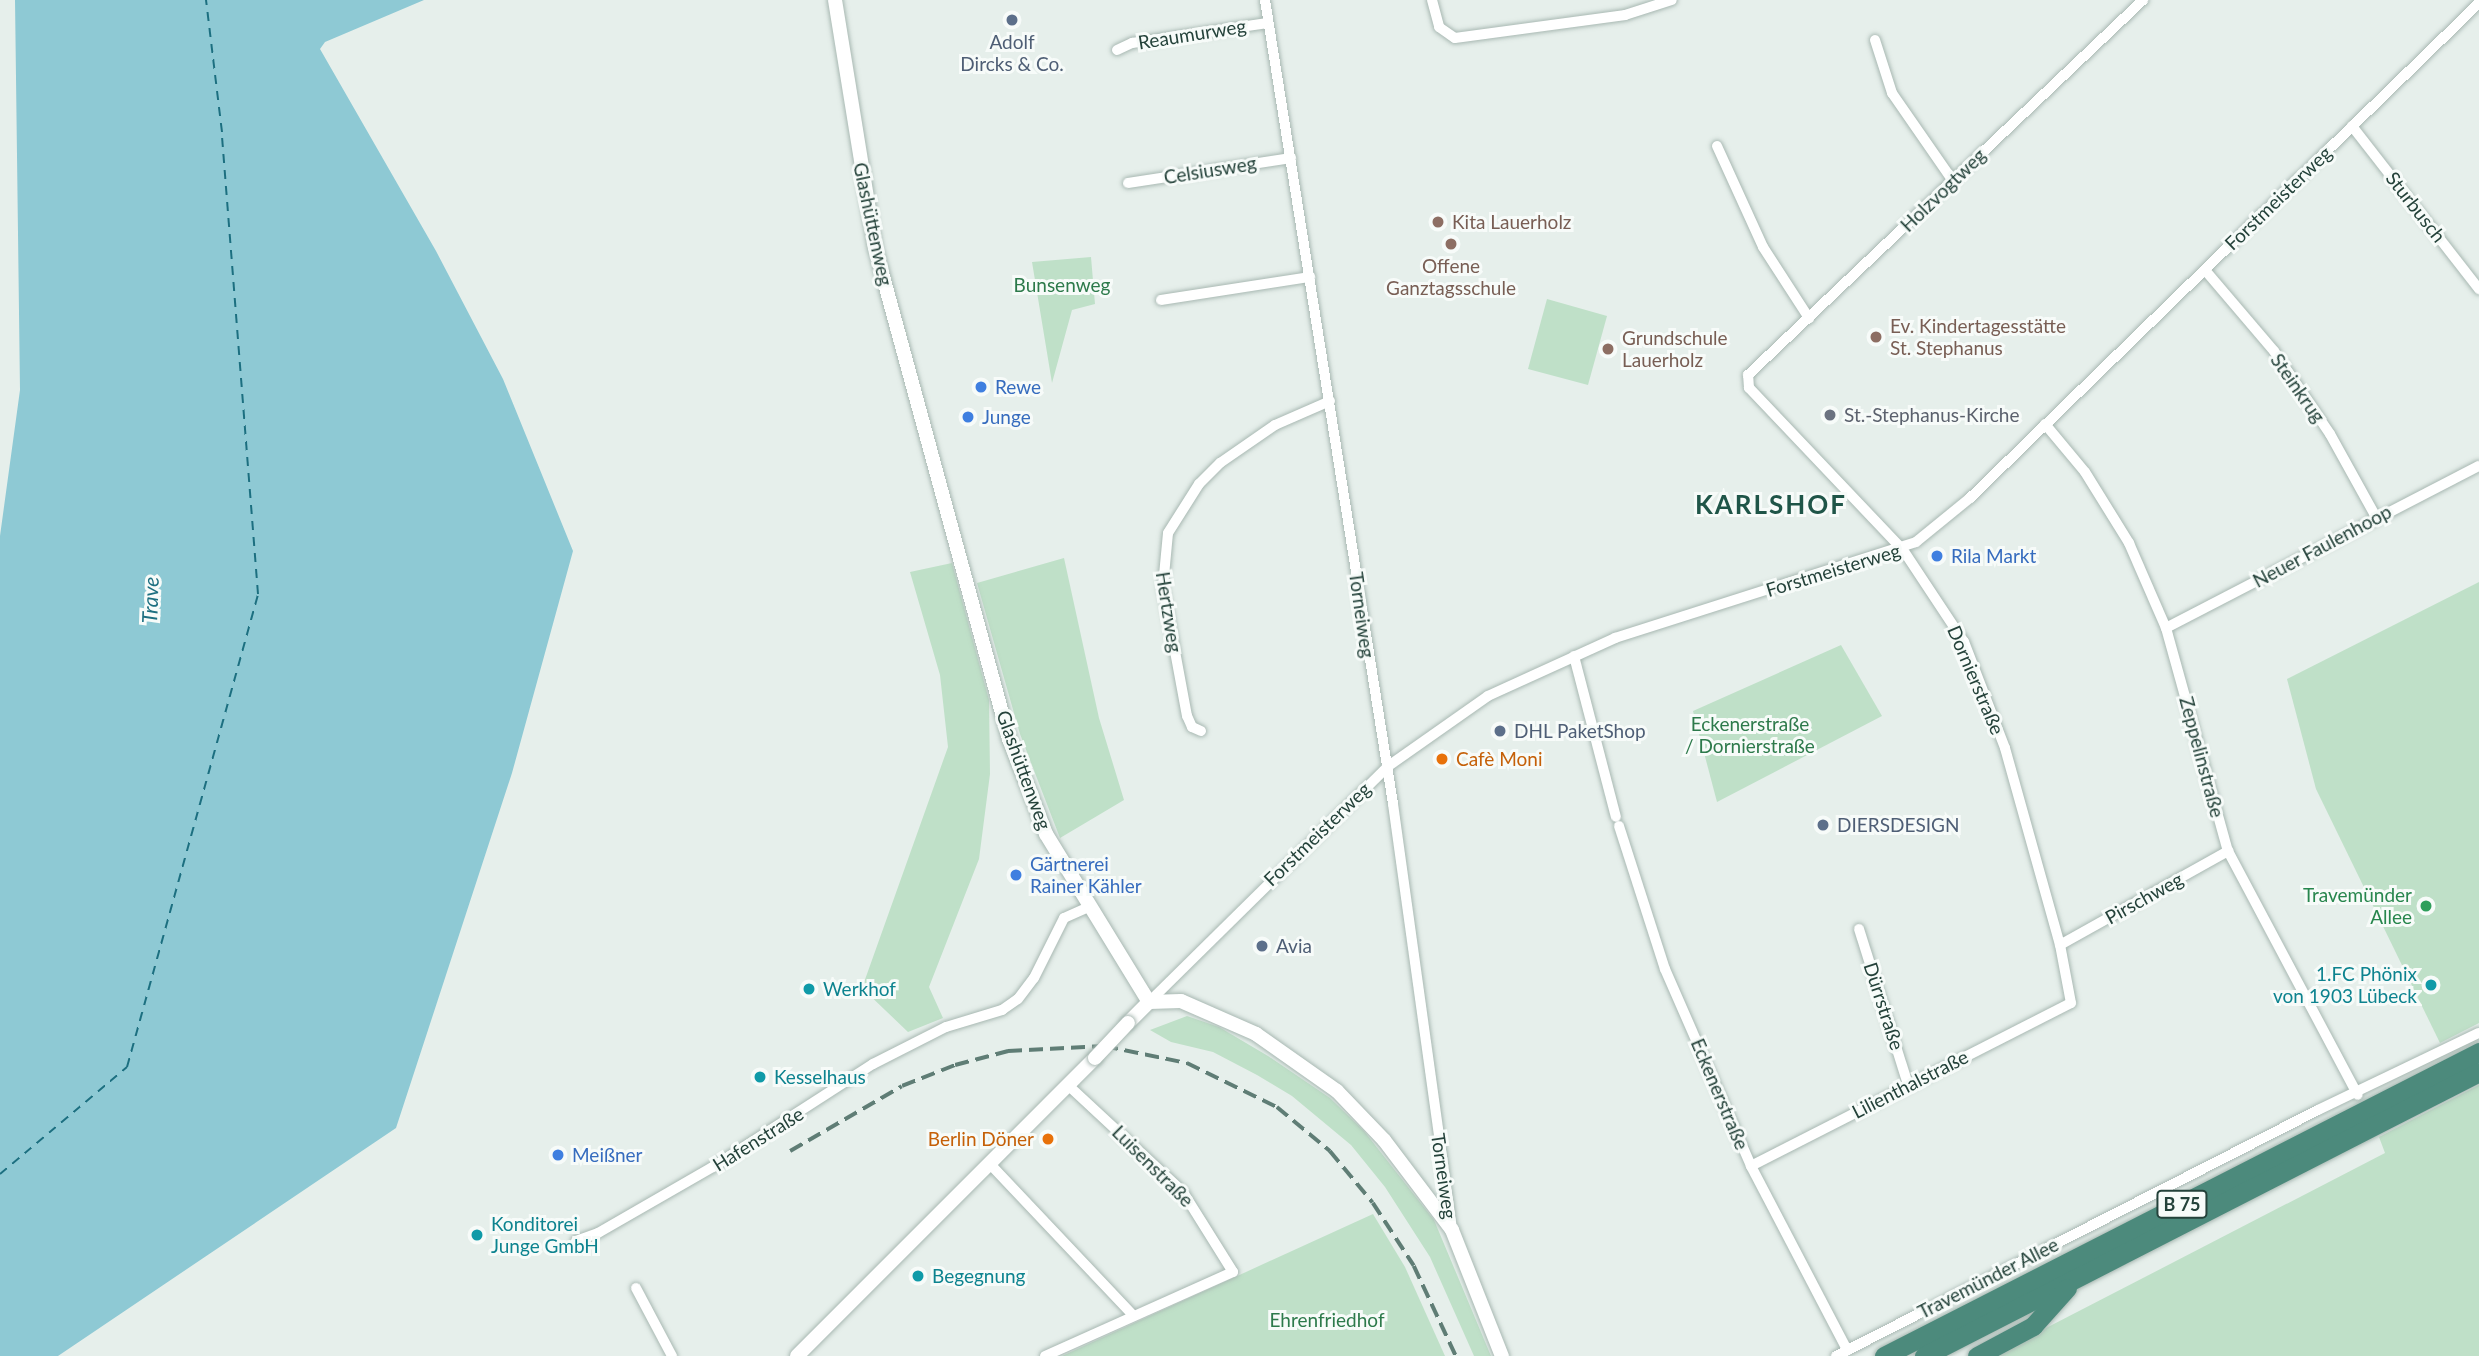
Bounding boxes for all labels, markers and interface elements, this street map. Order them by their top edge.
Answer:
marker: Adolf Dircks & Co. [1004,12,1020,28]
street label: Reaumurweg [1136,14,1248,54]
place label: Adolf Dircks & Co. [960,31,1064,75]
street label: Forstmeisterweg [2220,141,2336,255]
street label: Holzvogtweg [1896,144,1990,236]
street label: Celsiusweg [1162,151,1258,189]
street label: Glashüttenweg [849,160,897,288]
street label: Sturbusch [2381,167,2451,247]
place label: Kita Lauerholz [1452,211,1571,233]
marker: Kita Lauerholz [1430,214,1446,230]
marker: Offene Ganztagsschule [1443,236,1459,252]
place label: Offene Ganztagsschule [1386,255,1516,299]
park label: Bunsenweg [1014,274,1110,296]
place label: Ev. Kindertagesstätte St. Stephanus [1890,315,2066,359]
place label: Grundschule Lauerholz [1622,327,1727,371]
marker: Ev. Kindertagesstätte St. Stephanus [1868,329,1884,345]
marker: Grundschule Lauerholz [1600,341,1616,357]
street label: Steinkrug [2266,349,2330,427]
place label: Rewe [995,376,1041,398]
marker: Rewe [973,379,989,395]
place label: St.-Stephanus-Kirche [1844,404,2019,426]
place label: Junge [982,406,1031,428]
marker: St.-Stephanus-Kirche [1822,407,1838,423]
marker: Junge [960,409,976,425]
district label: KARLSHOF [1696,489,1846,521]
street label: Neuer Faulenhoop [2249,500,2395,592]
street label: Forstmeisterweg [1763,539,1903,601]
place label: Rila Markt [1951,545,2036,567]
marker: Rila Markt [1929,548,1945,564]
street label: Hertzweg [1151,570,1187,654]
street label: Torneiweg [1345,571,1379,659]
water label: Trave [137,576,163,624]
street label: Dornierstraße [1943,622,2009,738]
street label: Zeppelinstraße [2175,694,2229,820]
street label: Glashüttenweg [992,707,1056,833]
park label: Eckenerstraße / Dornierstraße [1685,713,1815,757]
place label: DHL PaketShop [1514,720,1646,742]
marker: DHL PaketShop [1492,723,1508,739]
place label: Cafè Moni [1456,748,1543,770]
marker: Cafè Moni [1434,751,1450,767]
street label: Forstmeisterweg [1259,777,1375,891]
place label: DIERSDESIGN [1837,814,1959,836]
marker: DIERSDESIGN [1815,817,1831,833]
place label: Gärtnerei Rainer Kähler [1030,853,1142,897]
marker: Gärtnerei Rainer Kähler [1008,867,1024,883]
street label: Pirschweg [2101,867,2187,929]
place label: Travemünder Allee [2303,884,2412,928]
marker: Travemünder Allee [2418,898,2434,914]
place label: Avia [1276,935,1312,957]
marker: Avia [1254,938,1270,954]
street label: Dürrstraße [1859,959,1909,1053]
place label: 1.FC Phönix von 1903 Lübeck [2273,963,2417,1007]
marker: 1.FC Phönix von 1903 Lübeck [2423,977,2439,993]
place label: Werkhof [823,978,896,1000]
marker: Werkhof [801,981,817,997]
street label: Eckenerstraße [1686,1035,1754,1153]
street label: Lilienthalstraße [1848,1045,1972,1123]
place label: Kesselhaus [774,1066,866,1088]
marker: Kesselhaus [752,1069,768,1085]
street label: Hafenstraße [708,1102,808,1176]
street label: Luisenstraße [1108,1121,1198,1211]
place label: Berlin Döner [928,1128,1034,1150]
marker: Berlin Döner [1040,1131,1056,1147]
street label: Torneiweg [1427,1132,1461,1220]
place label: Meißner [572,1144,643,1166]
marker: Meißner [550,1147,566,1163]
road number: B 75 [2156,1190,2208,1218]
place label: Konditorei Junge GmbH [491,1213,599,1257]
marker: Konditorei Junge GmbH [469,1227,485,1243]
street label: Travemünder Allee [1913,1232,2063,1324]
place label: Begegnung [932,1265,1025,1287]
marker: Begegnung [910,1268,926,1284]
park label: Ehrenfriedhof [1269,1309,1385,1331]

